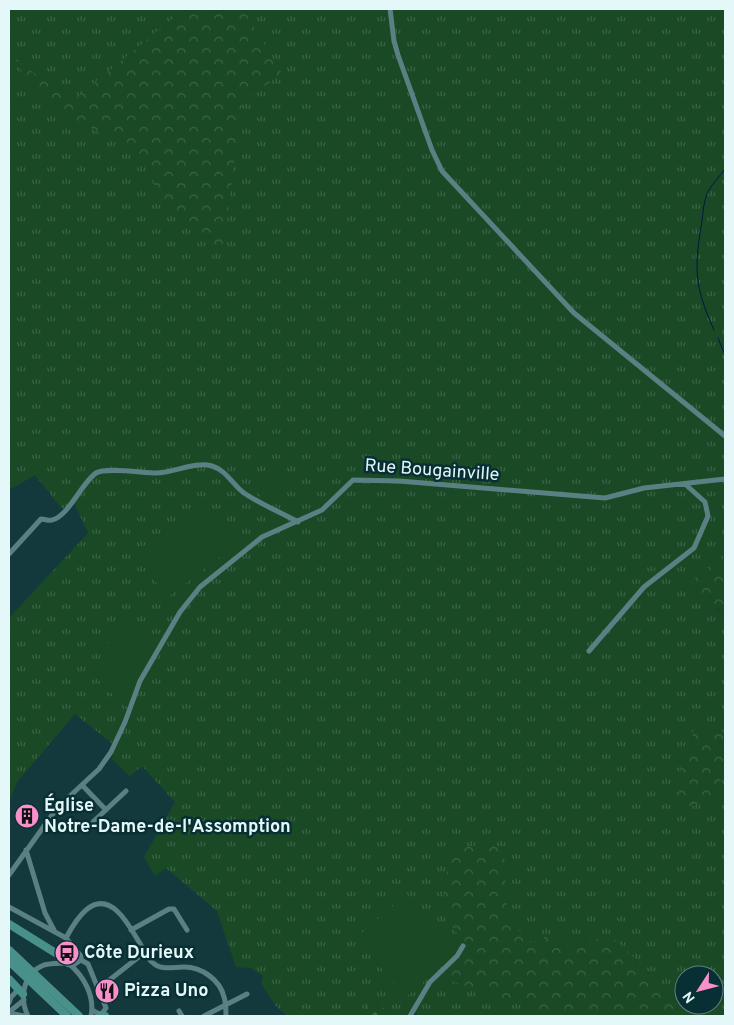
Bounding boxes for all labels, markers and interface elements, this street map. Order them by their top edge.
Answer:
street label: Rue Bougainville [364,455,500,487]
place label: Église Notre-Dame-de-l'Assomption [44,793,291,839]
building icon: Église Notre-Dame-de-l'Assomption [14,803,40,829]
bus stop icon: Côte Durieux [54,940,80,966]
place label: Côte Durieux [84,942,194,965]
north arrow [674,965,724,1015]
restaurant icon: Pizza Uno [94,978,120,1004]
place label: Pizza Uno [124,980,208,1003]
text: N [680,988,700,1006]

